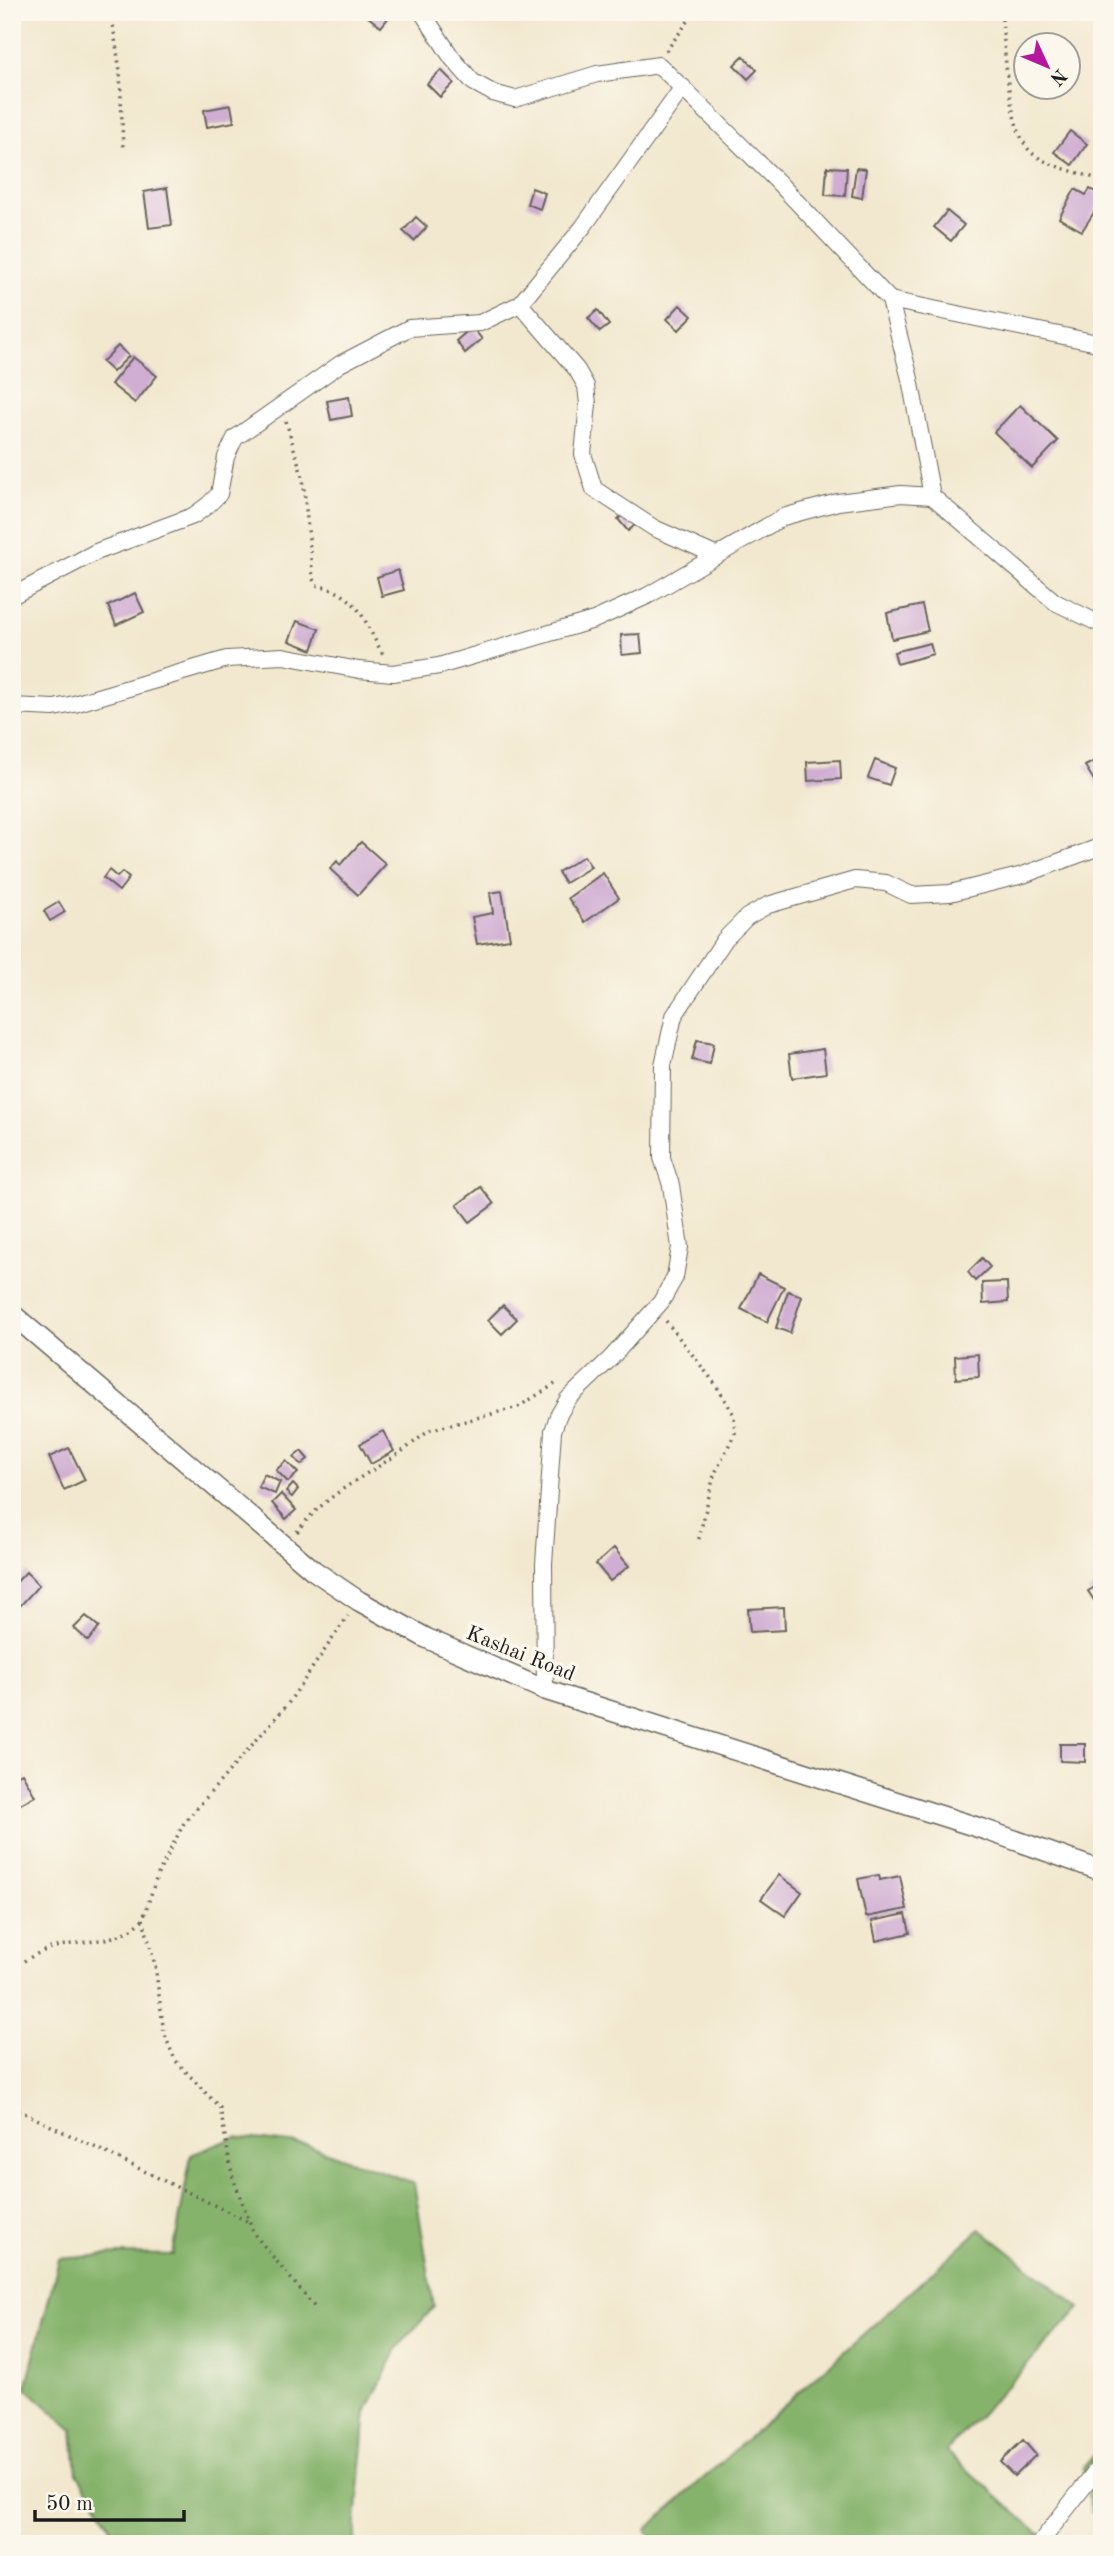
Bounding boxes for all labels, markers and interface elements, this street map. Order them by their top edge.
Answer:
north arrow [1012,32,1082,102]
text: N [1045,64,1069,88]
street label: Kashai Road [463,1623,578,1686]
scale bar [35,2479,184,2523]
text: 50 m [46,2494,93,2515]

